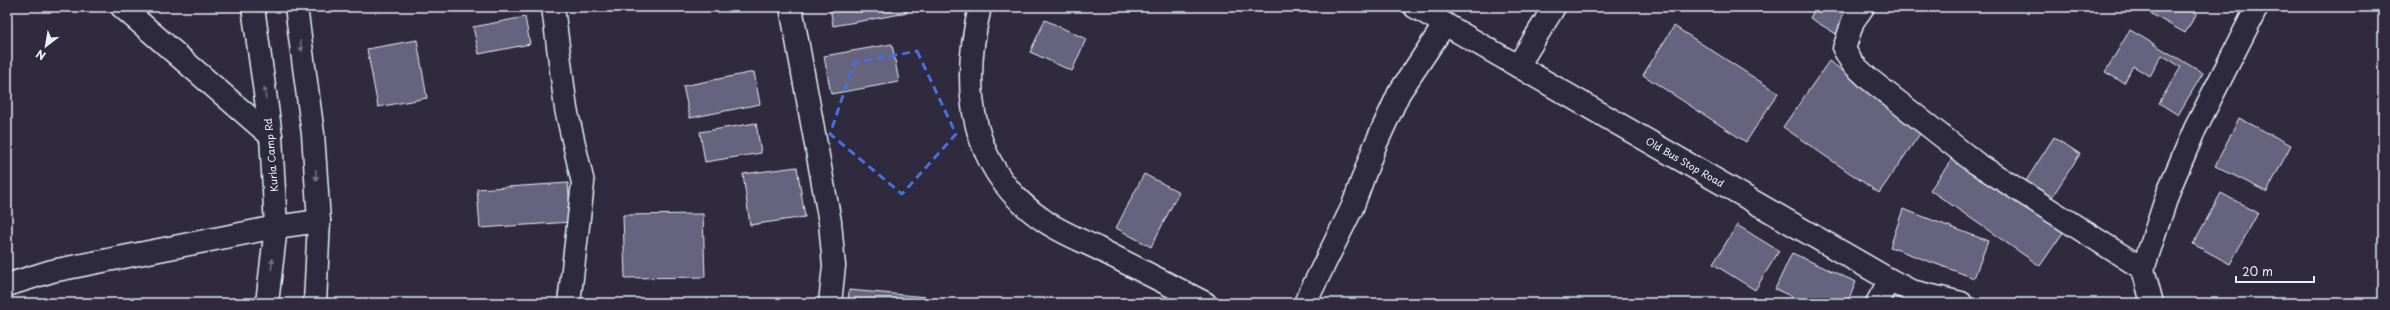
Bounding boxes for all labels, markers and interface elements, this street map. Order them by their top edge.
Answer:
north arrow [26,26,66,66]
one-way arrow [298,40,304,52]
text: N [32,45,49,65]
one-way arrow [262,87,268,99]
street label: Kurla Camp Rd [260,118,281,192]
street label: Old Bus Stop Road [1643,133,1727,190]
one-way arrow [312,169,319,181]
one-way arrow [268,258,275,270]
scale bar [2236,258,2314,284]
text: 20 m [2242,262,2273,280]

